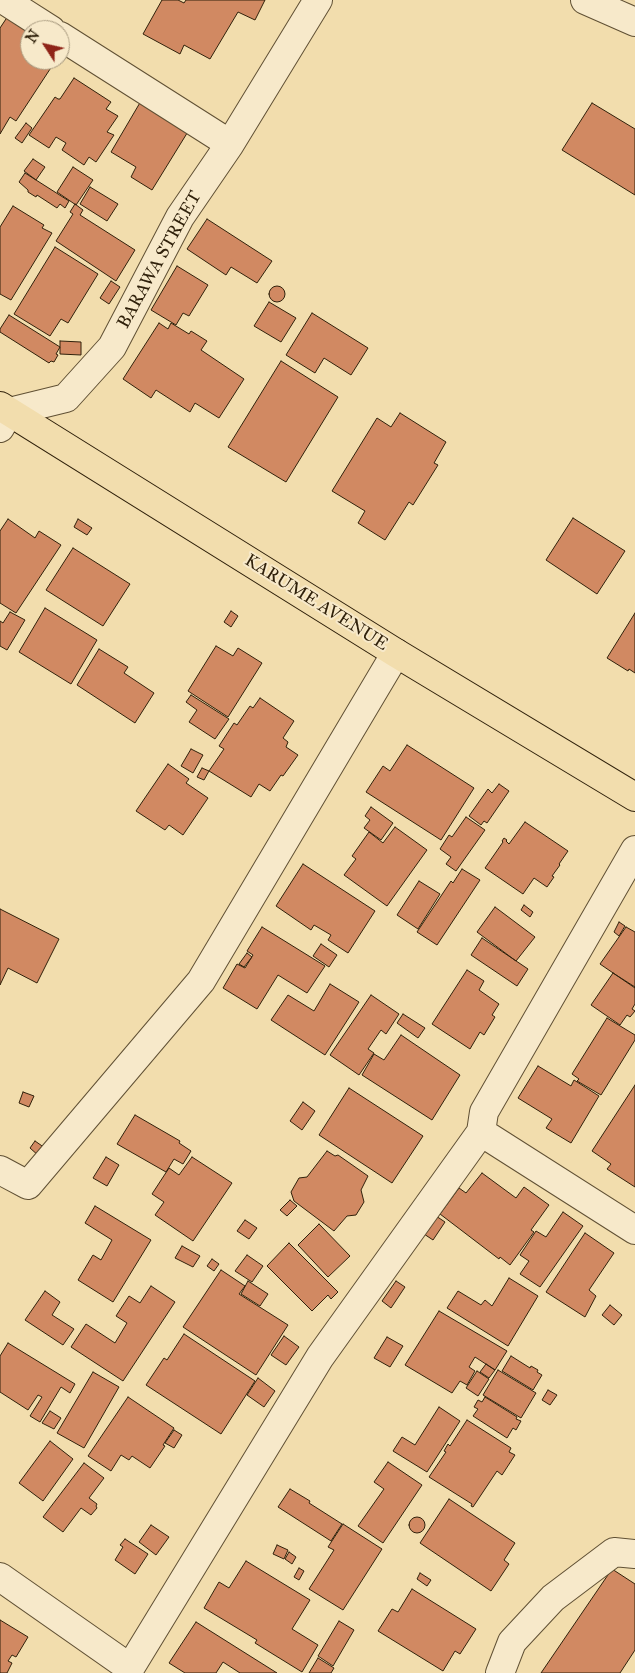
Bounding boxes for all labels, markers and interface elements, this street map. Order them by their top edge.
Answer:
north arrow [20,20,70,70]
text: N [23,27,43,46]
street label: BARAWA STREET [113,188,207,332]
street label: KARUME AVENUE [240,550,392,656]

